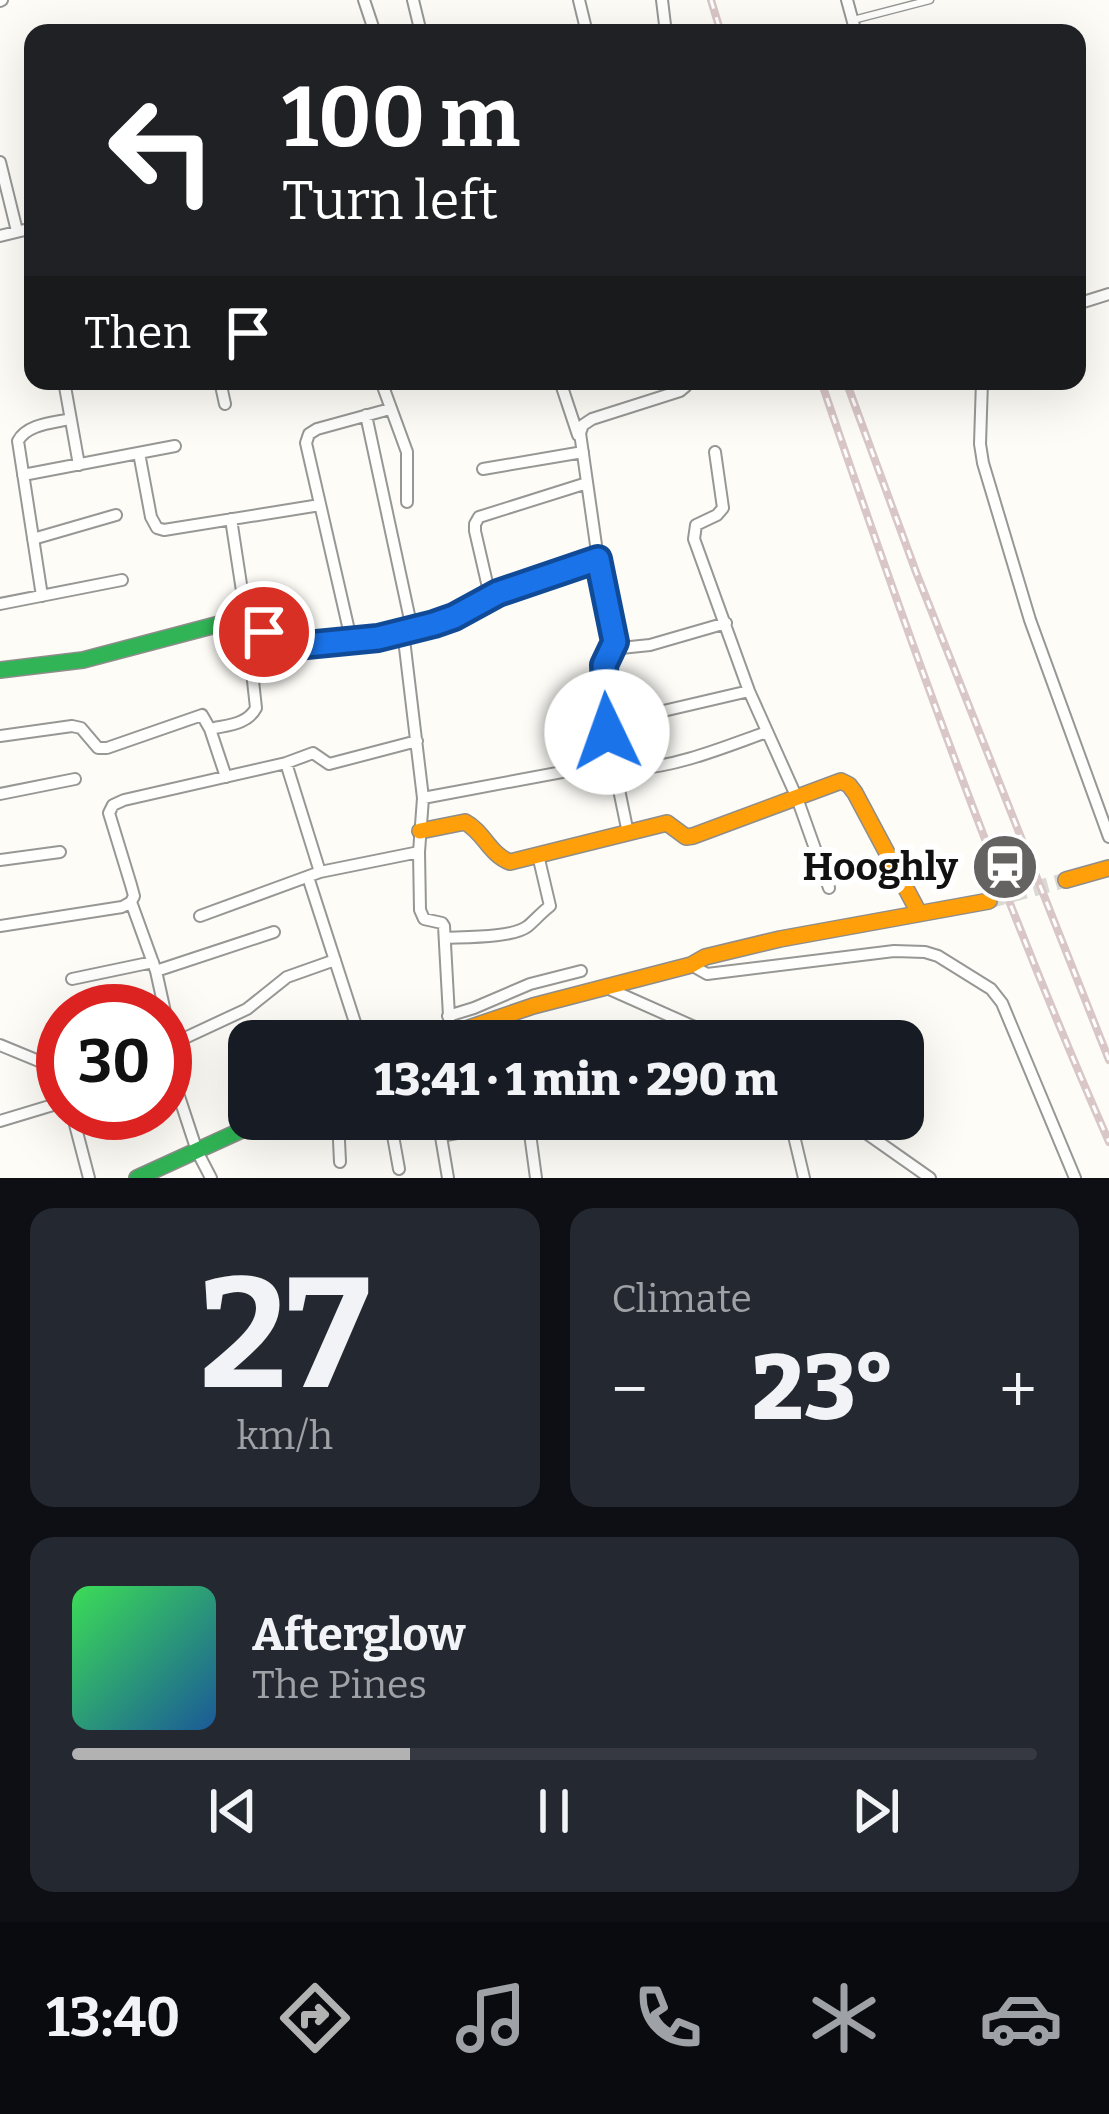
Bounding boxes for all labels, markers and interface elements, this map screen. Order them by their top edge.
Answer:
text: 100 m [282,67,520,168]
icon: left [84,72,240,228]
text: Turn left [282,169,498,233]
icon: arrive [215,300,281,366]
text: Then [84,306,191,360]
pin [213,581,315,683]
icon: arrive [231,599,297,665]
position arrow [544,669,670,795]
station icon: Hooghly [970,832,1040,902]
place label: Hooghly [803,844,958,890]
speed limit sign: 30 [36,984,192,1140]
text: 13:41 · 1 min · 290 m [374,1053,778,1107]
text: 27 [199,1241,370,1428]
text: Climate [612,1276,752,1322]
text: 23° [752,1335,895,1443]
text: − [612,1350,648,1429]
text: + [999,1350,1037,1429]
text: km/h [236,1413,333,1459]
text: Afterglow [252,1608,465,1662]
text: The Pines [252,1662,427,1708]
icon: previous [200,1778,266,1844]
icon: pause [521,1778,587,1844]
icon: next [843,1778,909,1844]
icon: directions [273,1976,357,2060]
icon: music [449,1976,533,2060]
icon: phone [626,1976,710,2060]
icon: climate [802,1976,886,2060]
icon: car [979,1976,1063,2060]
text: 13:40 [46,1986,180,2050]

